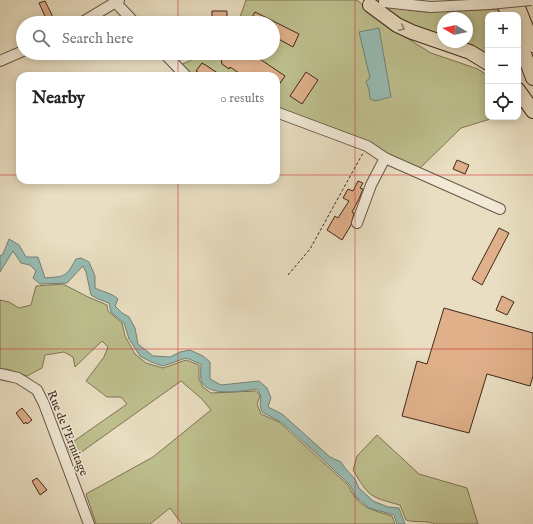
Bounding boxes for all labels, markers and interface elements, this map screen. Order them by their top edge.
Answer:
north arrow [437,12,473,48]
map controls [485,12,521,120]
button: + [485,12,521,48]
search box [16,16,280,60]
one-way arrow [398,23,405,31]
icon: search [30,27,52,49]
text: Search here [62,29,133,48]
button: − [485,48,521,84]
button: locate [485,84,521,120]
text: Nearby [32,88,85,109]
text: 0 results [220,90,264,107]
street label: Rue de l'Ermitage [44,388,92,479]

